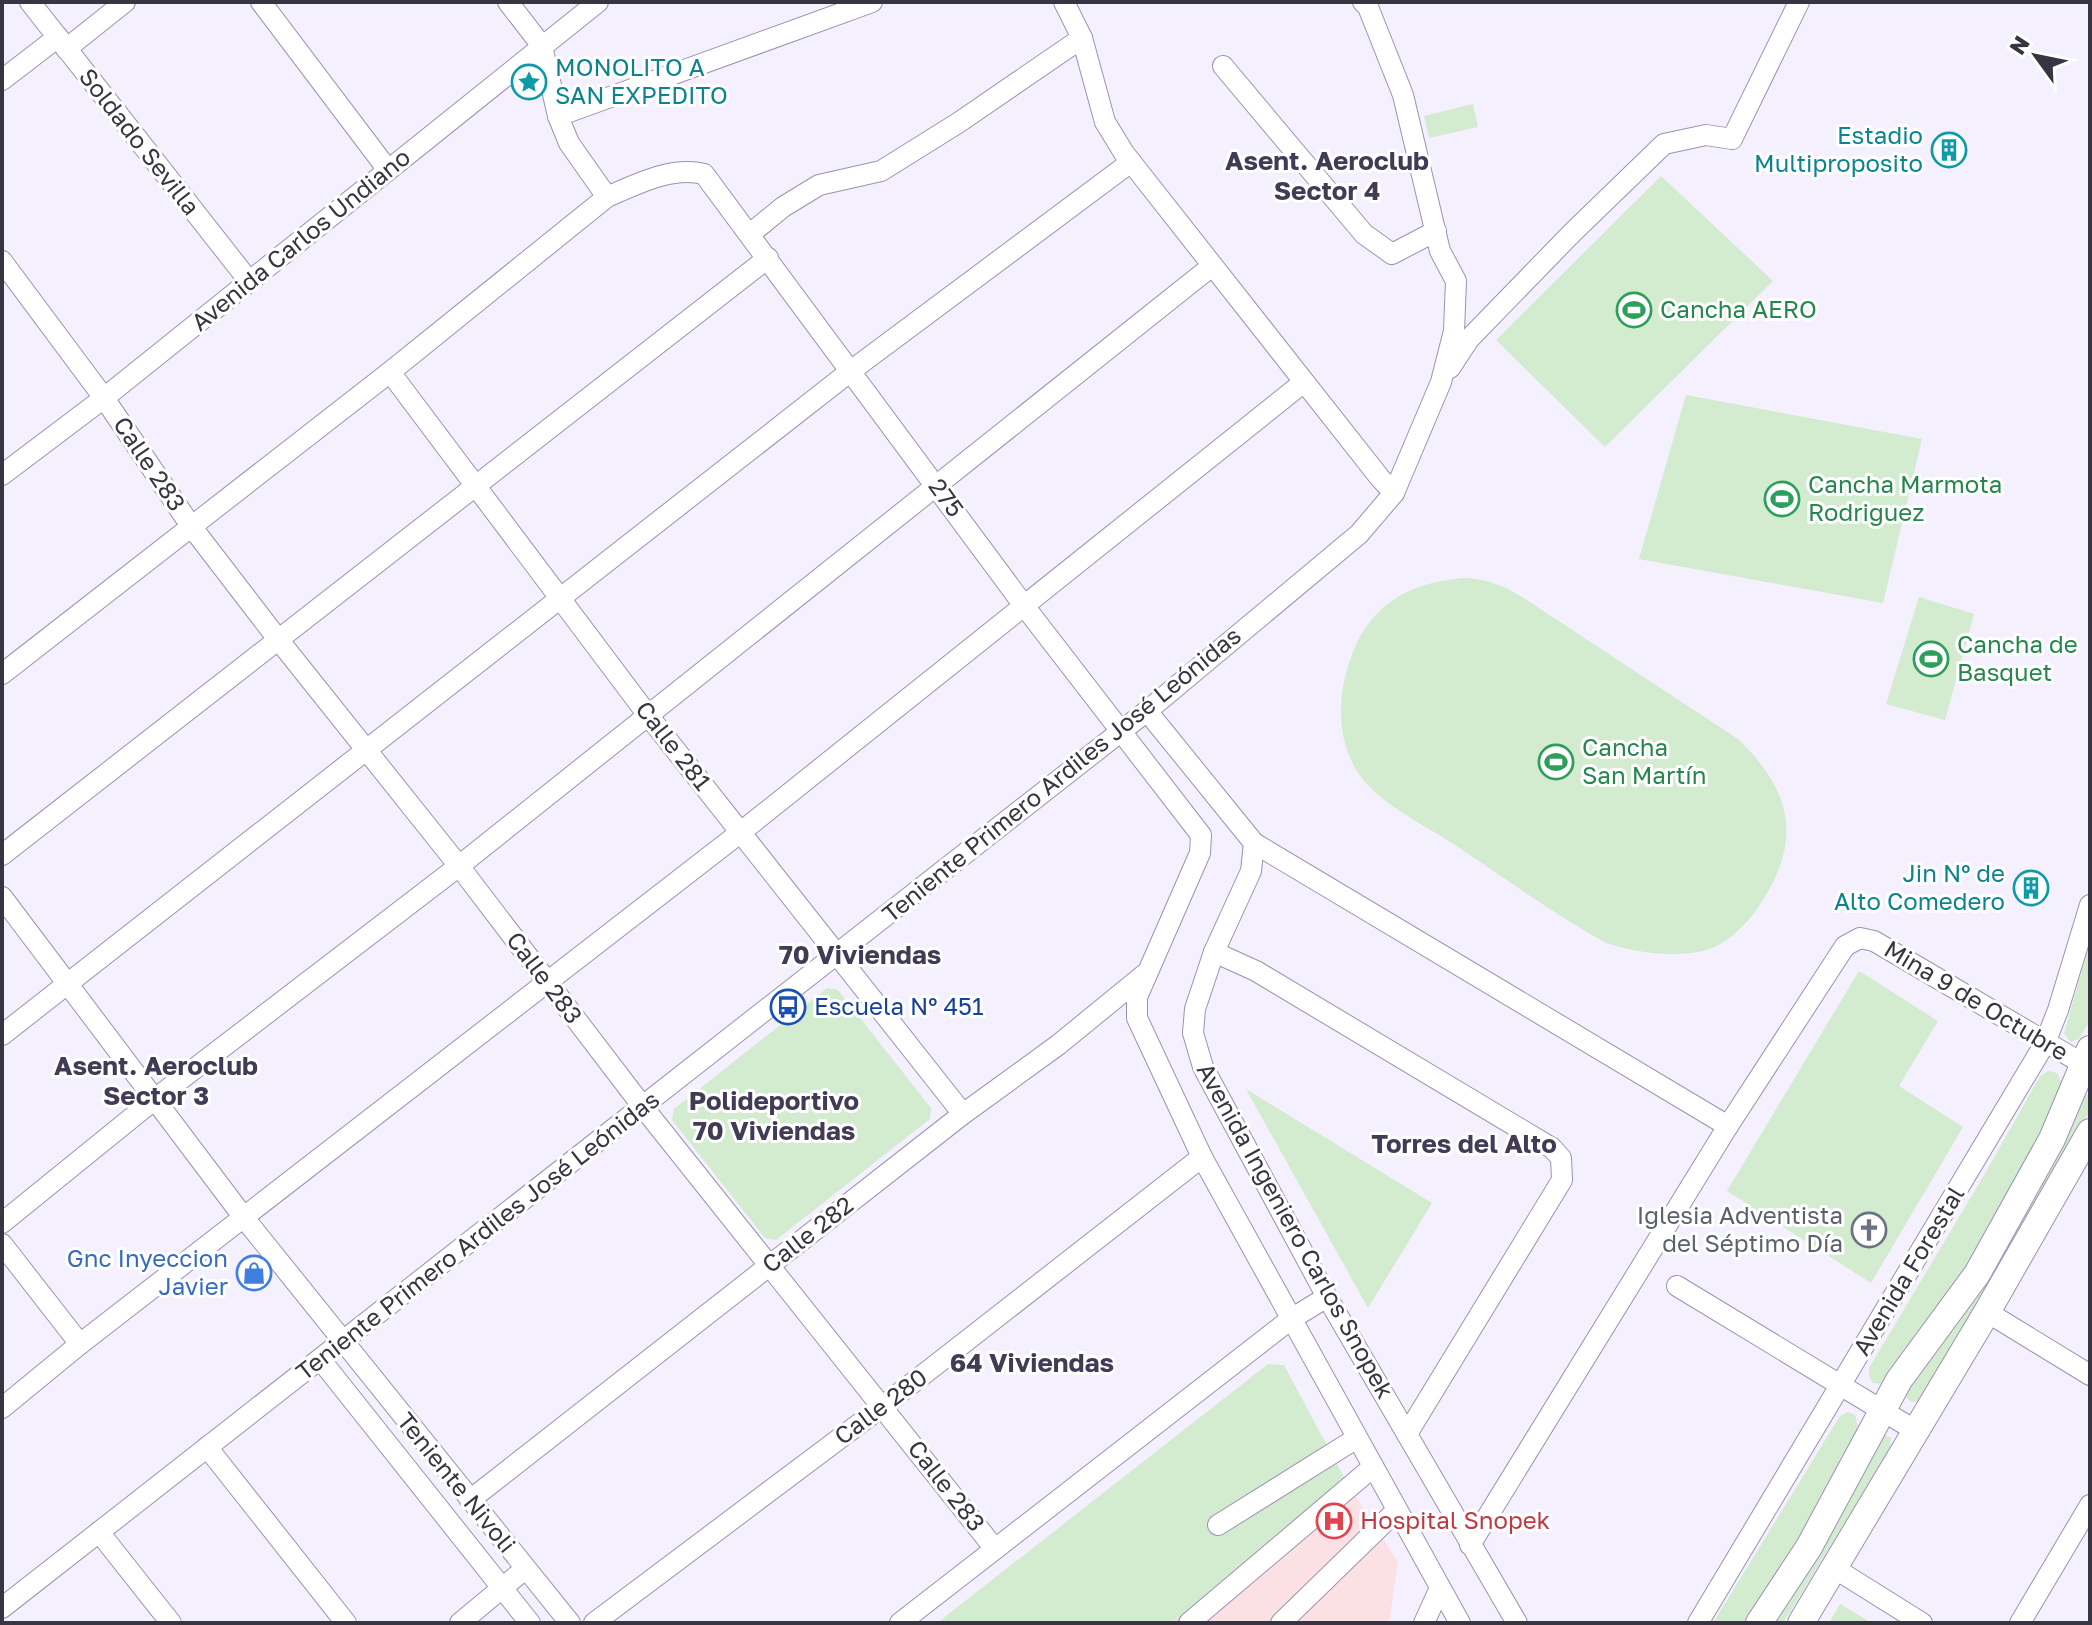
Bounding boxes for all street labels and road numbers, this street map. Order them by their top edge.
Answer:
street label: Soldado Sevilla [74,62,206,220]
street label: Avenida Carlos Undiano [185,142,415,336]
street label: Calle 283 [108,410,192,516]
street label: 275 [924,472,971,522]
street label: Teniente Primero Ardiles José Leónidas [876,620,1246,928]
street label: Calle 281 [630,695,718,795]
street label: Calle 283 [501,925,589,1029]
street label: Mina 9 de Octubre [1880,933,2074,1066]
street label: Avenida Ingeniero Carlos Snopek [1192,1057,1401,1403]
street label: Teniente Primero Ardiles José Leónidas [290,1084,664,1386]
street label: Avenida Forestal [1846,1180,1970,1360]
street label: Calle 282 [756,1189,858,1278]
street label: Calle 280 [828,1362,932,1450]
street label: Teniente Nivoli [392,1406,523,1558]
street label: Calle 283 [903,1434,992,1536]

